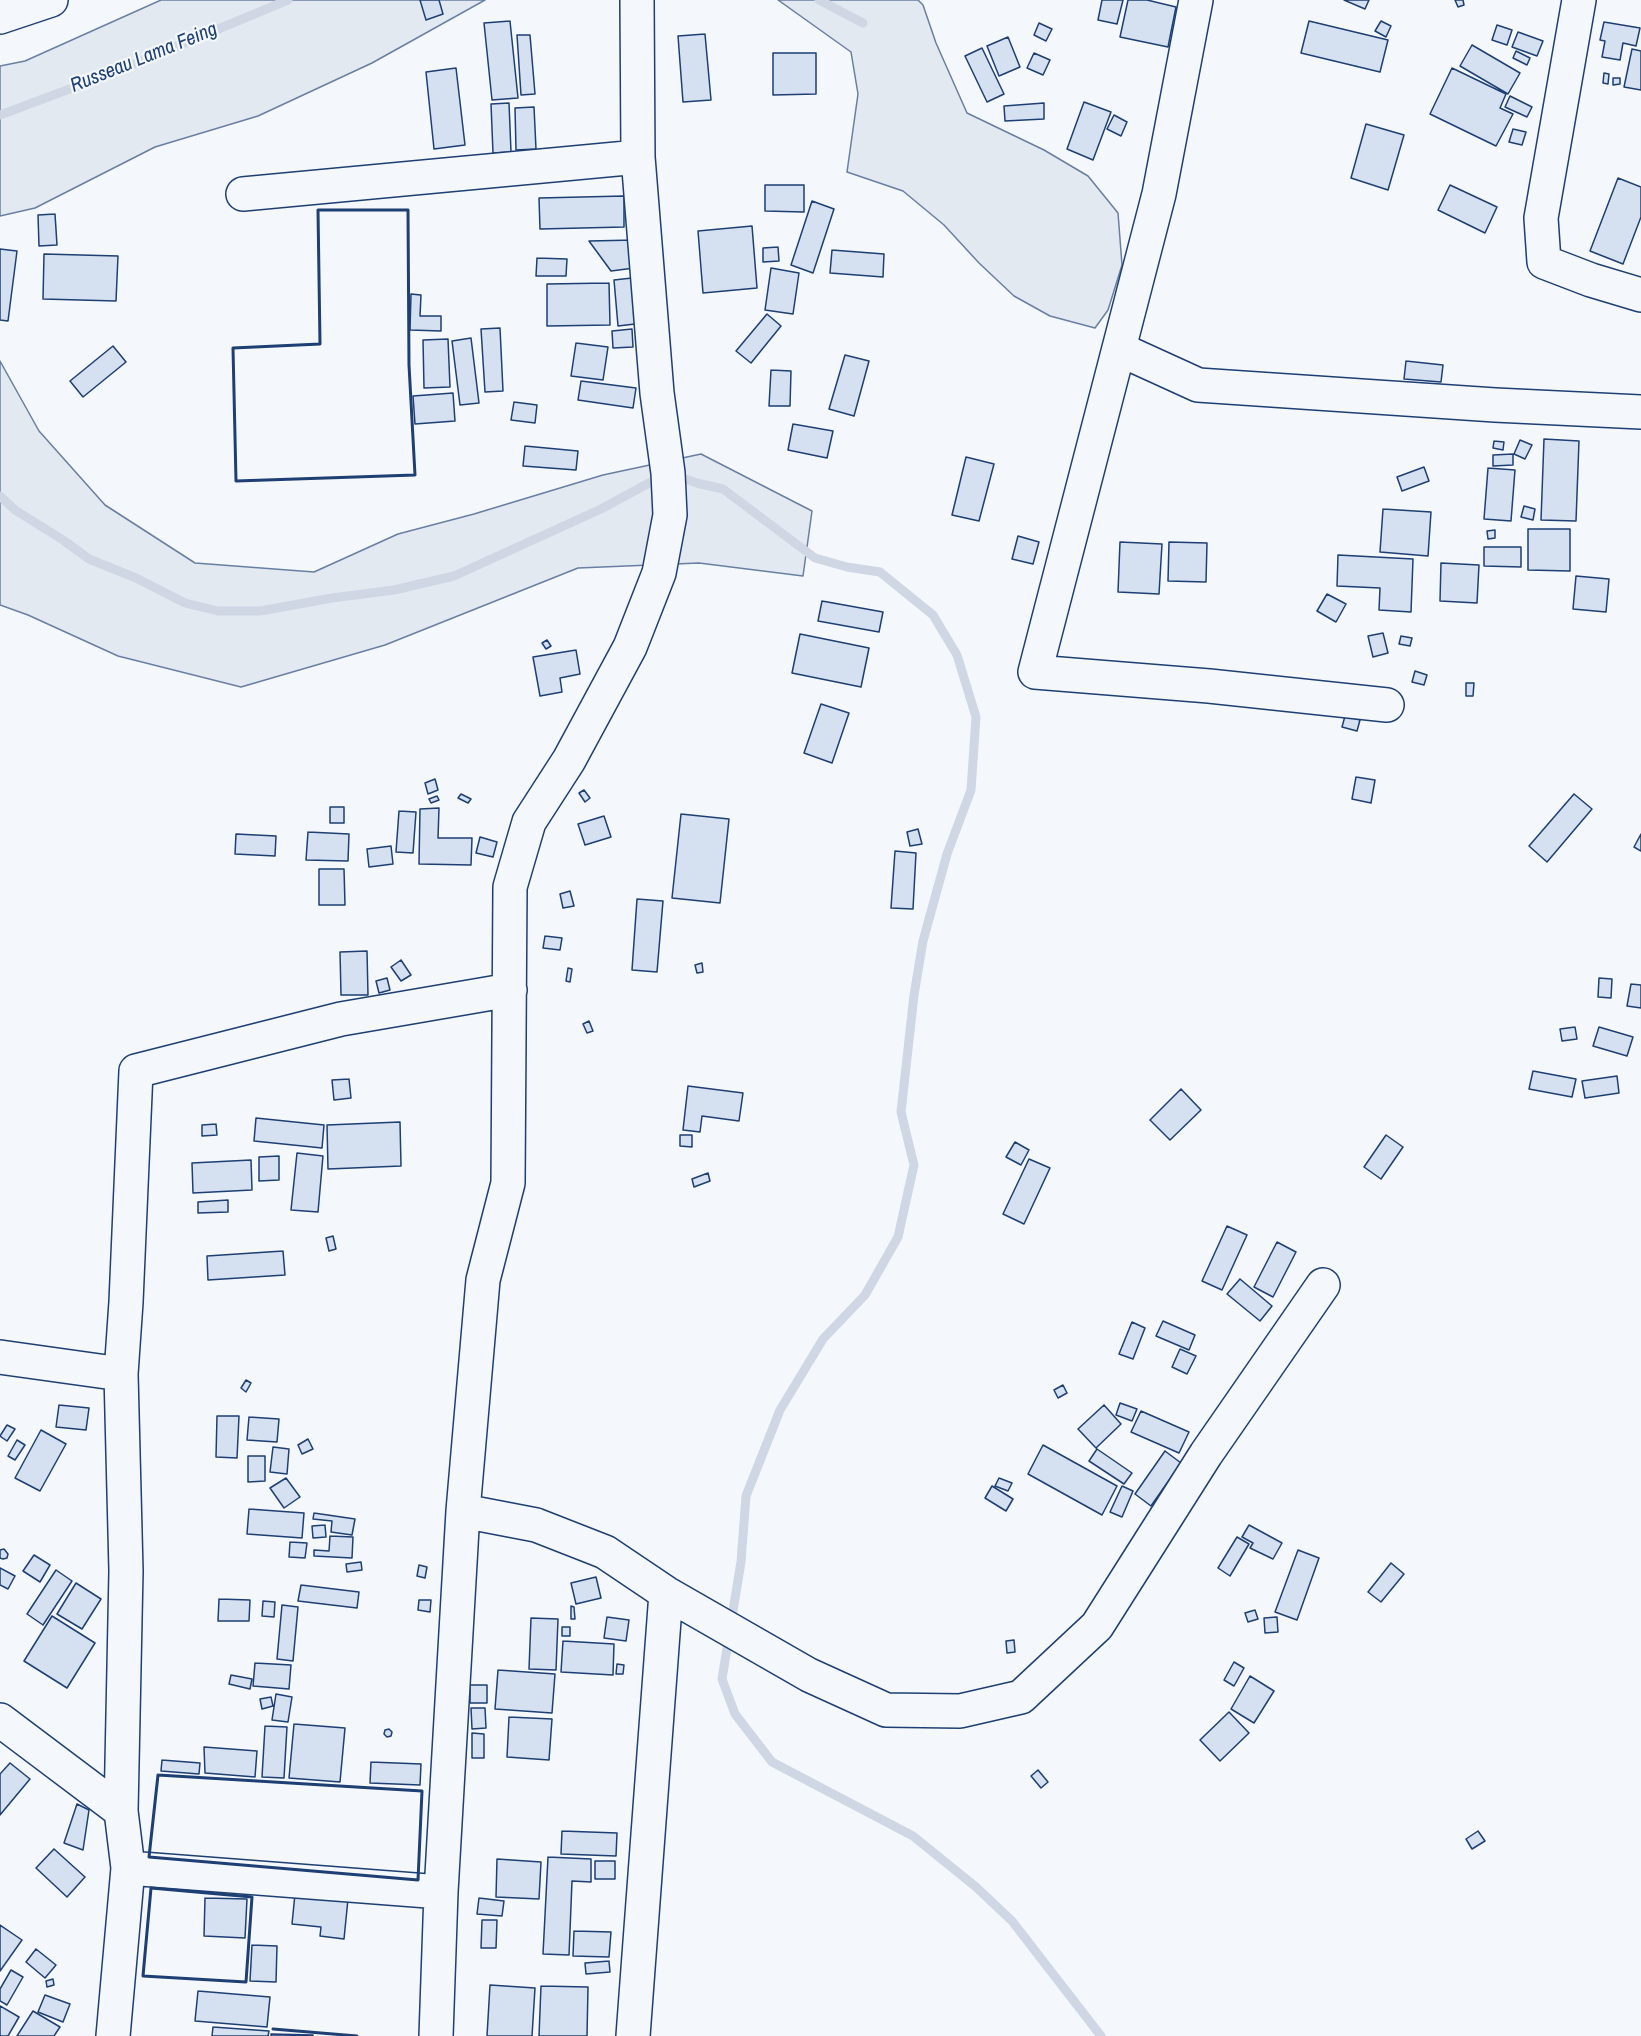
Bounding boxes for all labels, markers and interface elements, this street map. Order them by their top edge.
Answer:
water label: Russeau Lama Feing [67,18,221,98]

